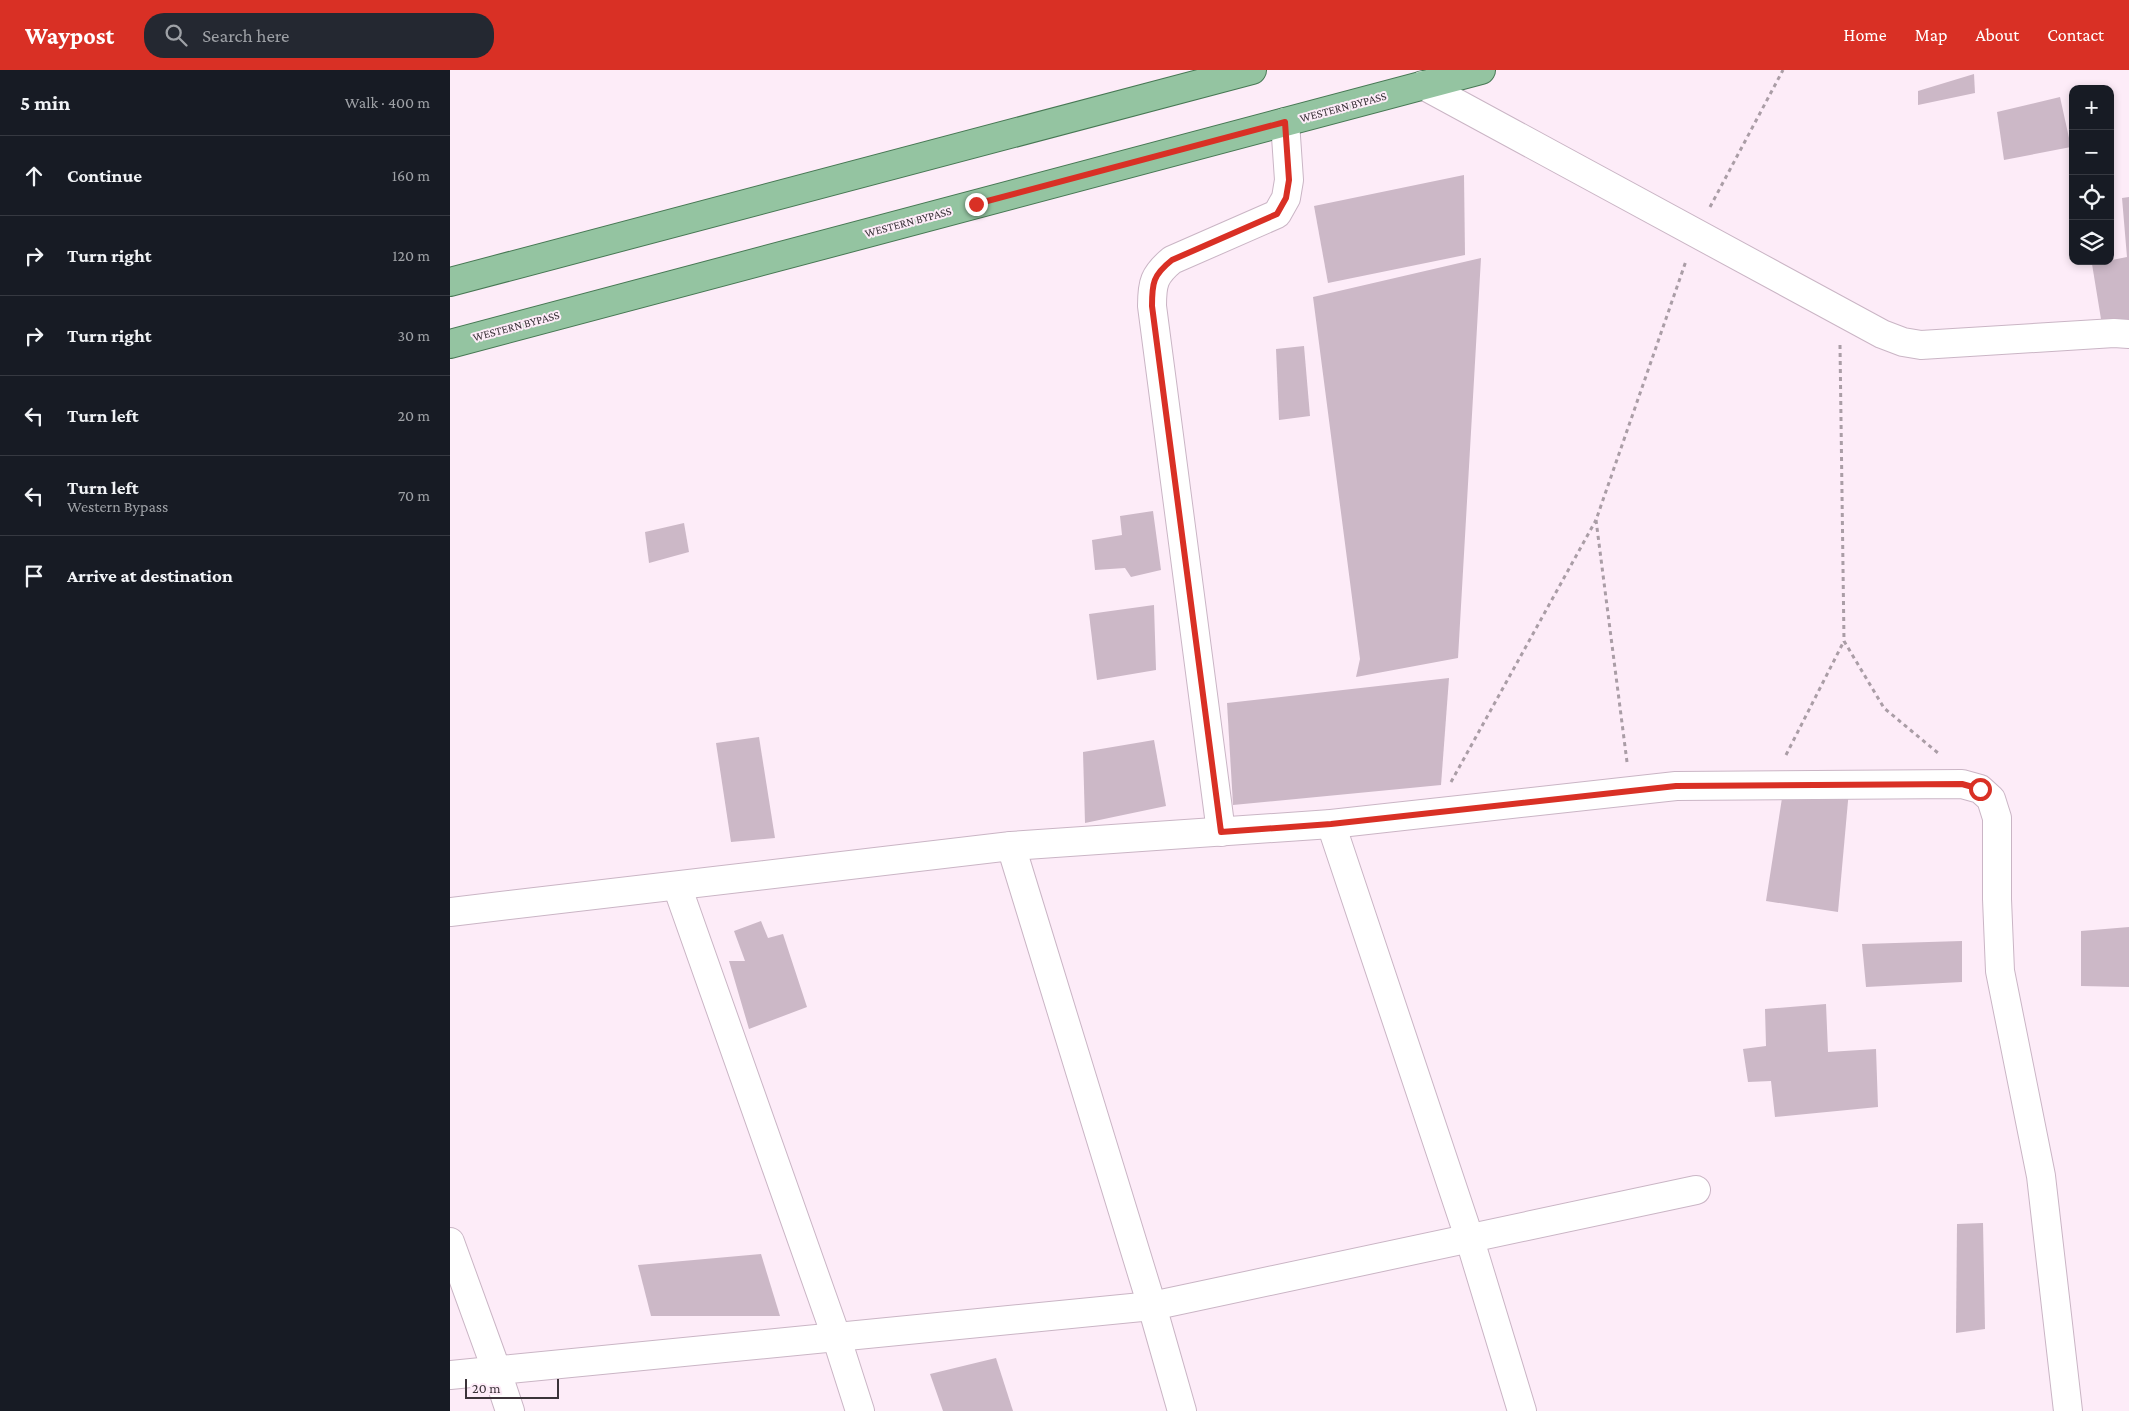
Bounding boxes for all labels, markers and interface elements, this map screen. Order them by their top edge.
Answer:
search box [144,13,494,58]
icon: search [162,21,190,49]
text: Waypost [25,22,114,49]
text: Search here [202,25,289,46]
text: Home [1844,25,1887,45]
text: Map [1915,25,1947,45]
text: About [1975,25,2019,45]
text: Contact [2047,25,2104,45]
map controls [2069,85,2114,265]
button: + [2069,85,2114,130]
street label: WESTERN BYPASS [1298,89,1388,125]
text: 5 min [20,91,70,115]
text: Walk · 400 m [345,94,430,111]
button: − [2069,130,2114,175]
icon: ahead [20,162,48,190]
text: Continue [67,165,142,186]
text: 160 m [392,167,430,184]
button: locate [2069,175,2114,220]
route end [965,193,988,216]
street label: WESTERN BYPASS [863,204,953,240]
button: layers [2069,220,2114,265]
icon: right [20,242,48,270]
text: Turn right [67,245,152,266]
text: 120 m [392,247,430,264]
street label: WESTERN BYPASS [471,308,561,344]
icon: right [20,322,48,350]
text: Turn right [67,325,152,346]
text: 30 m [398,327,430,344]
icon: left [20,402,48,430]
text: Turn left [67,405,139,426]
text: 20 m [397,407,430,424]
text: Turn left [67,477,139,498]
icon: left [20,482,48,510]
text: 70 m [398,487,430,504]
text: Western Bypass [67,498,168,515]
icon: arrive [20,562,48,590]
text: Arrive at destination [67,565,233,586]
route start [1969,778,1992,801]
scale bar [465,1376,559,1399]
text: 20 m [472,1380,500,1396]

